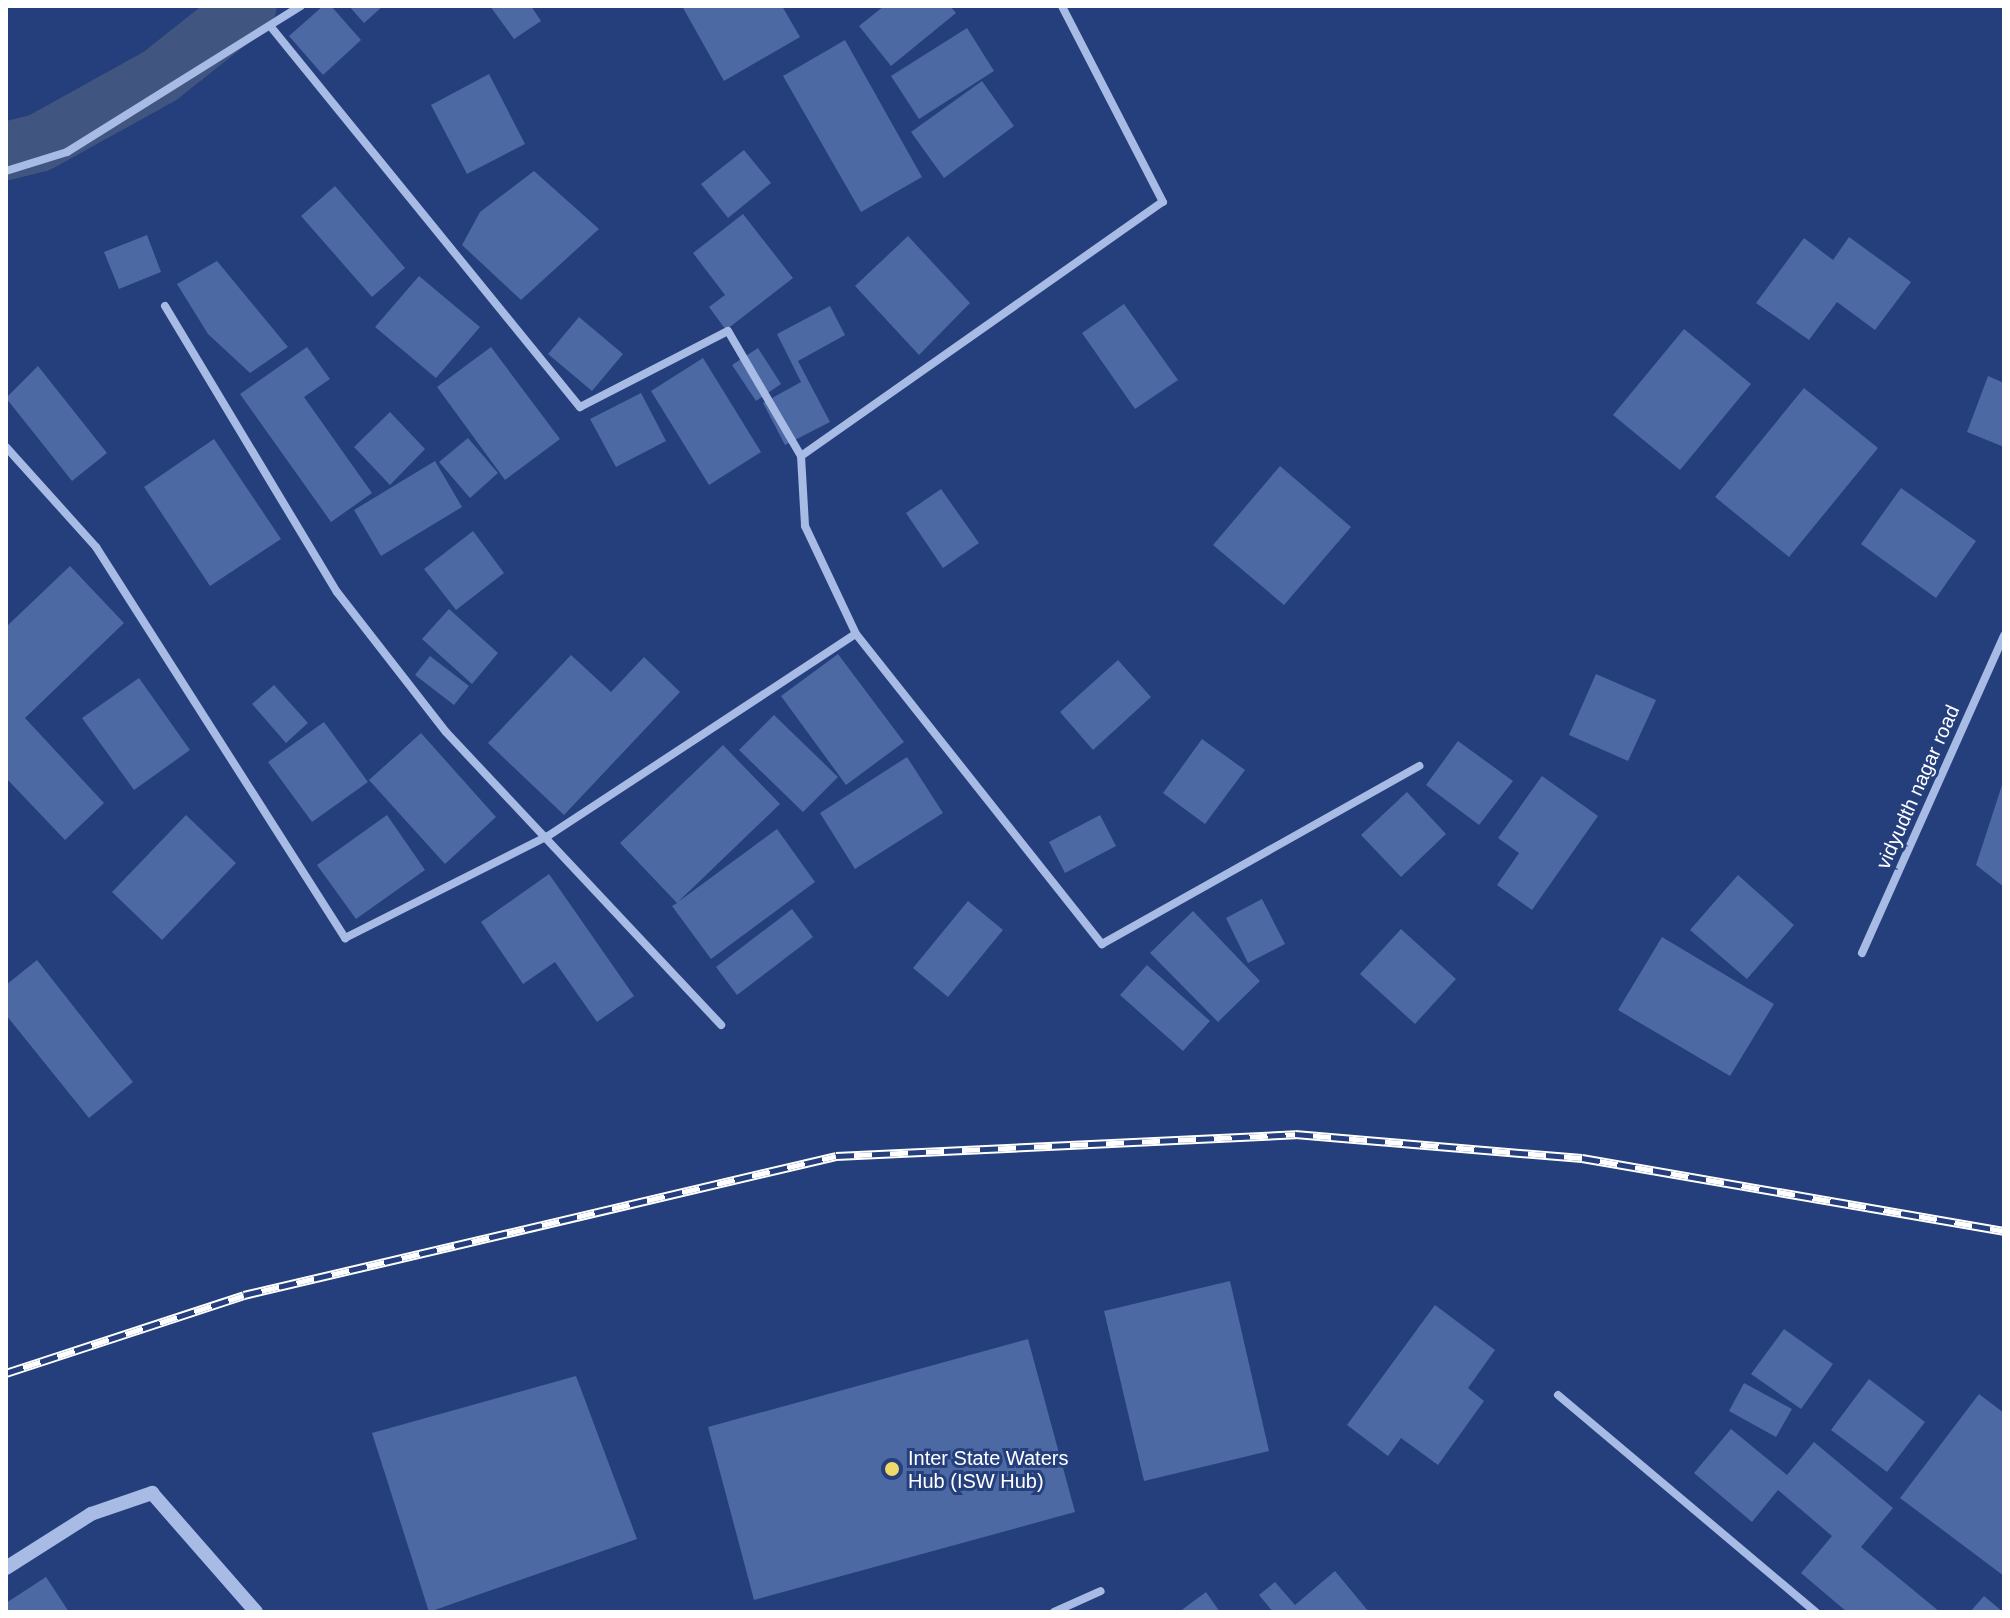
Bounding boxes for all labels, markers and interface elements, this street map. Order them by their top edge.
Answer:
street label: vidyudth nagar road [1871,701,1965,873]
place label: Inter State Waters Hub (ISW Hub) [908,1446,1068,1493]
marker: Inter State Waters Hub (ISW Hub) [883,1460,901,1478]

